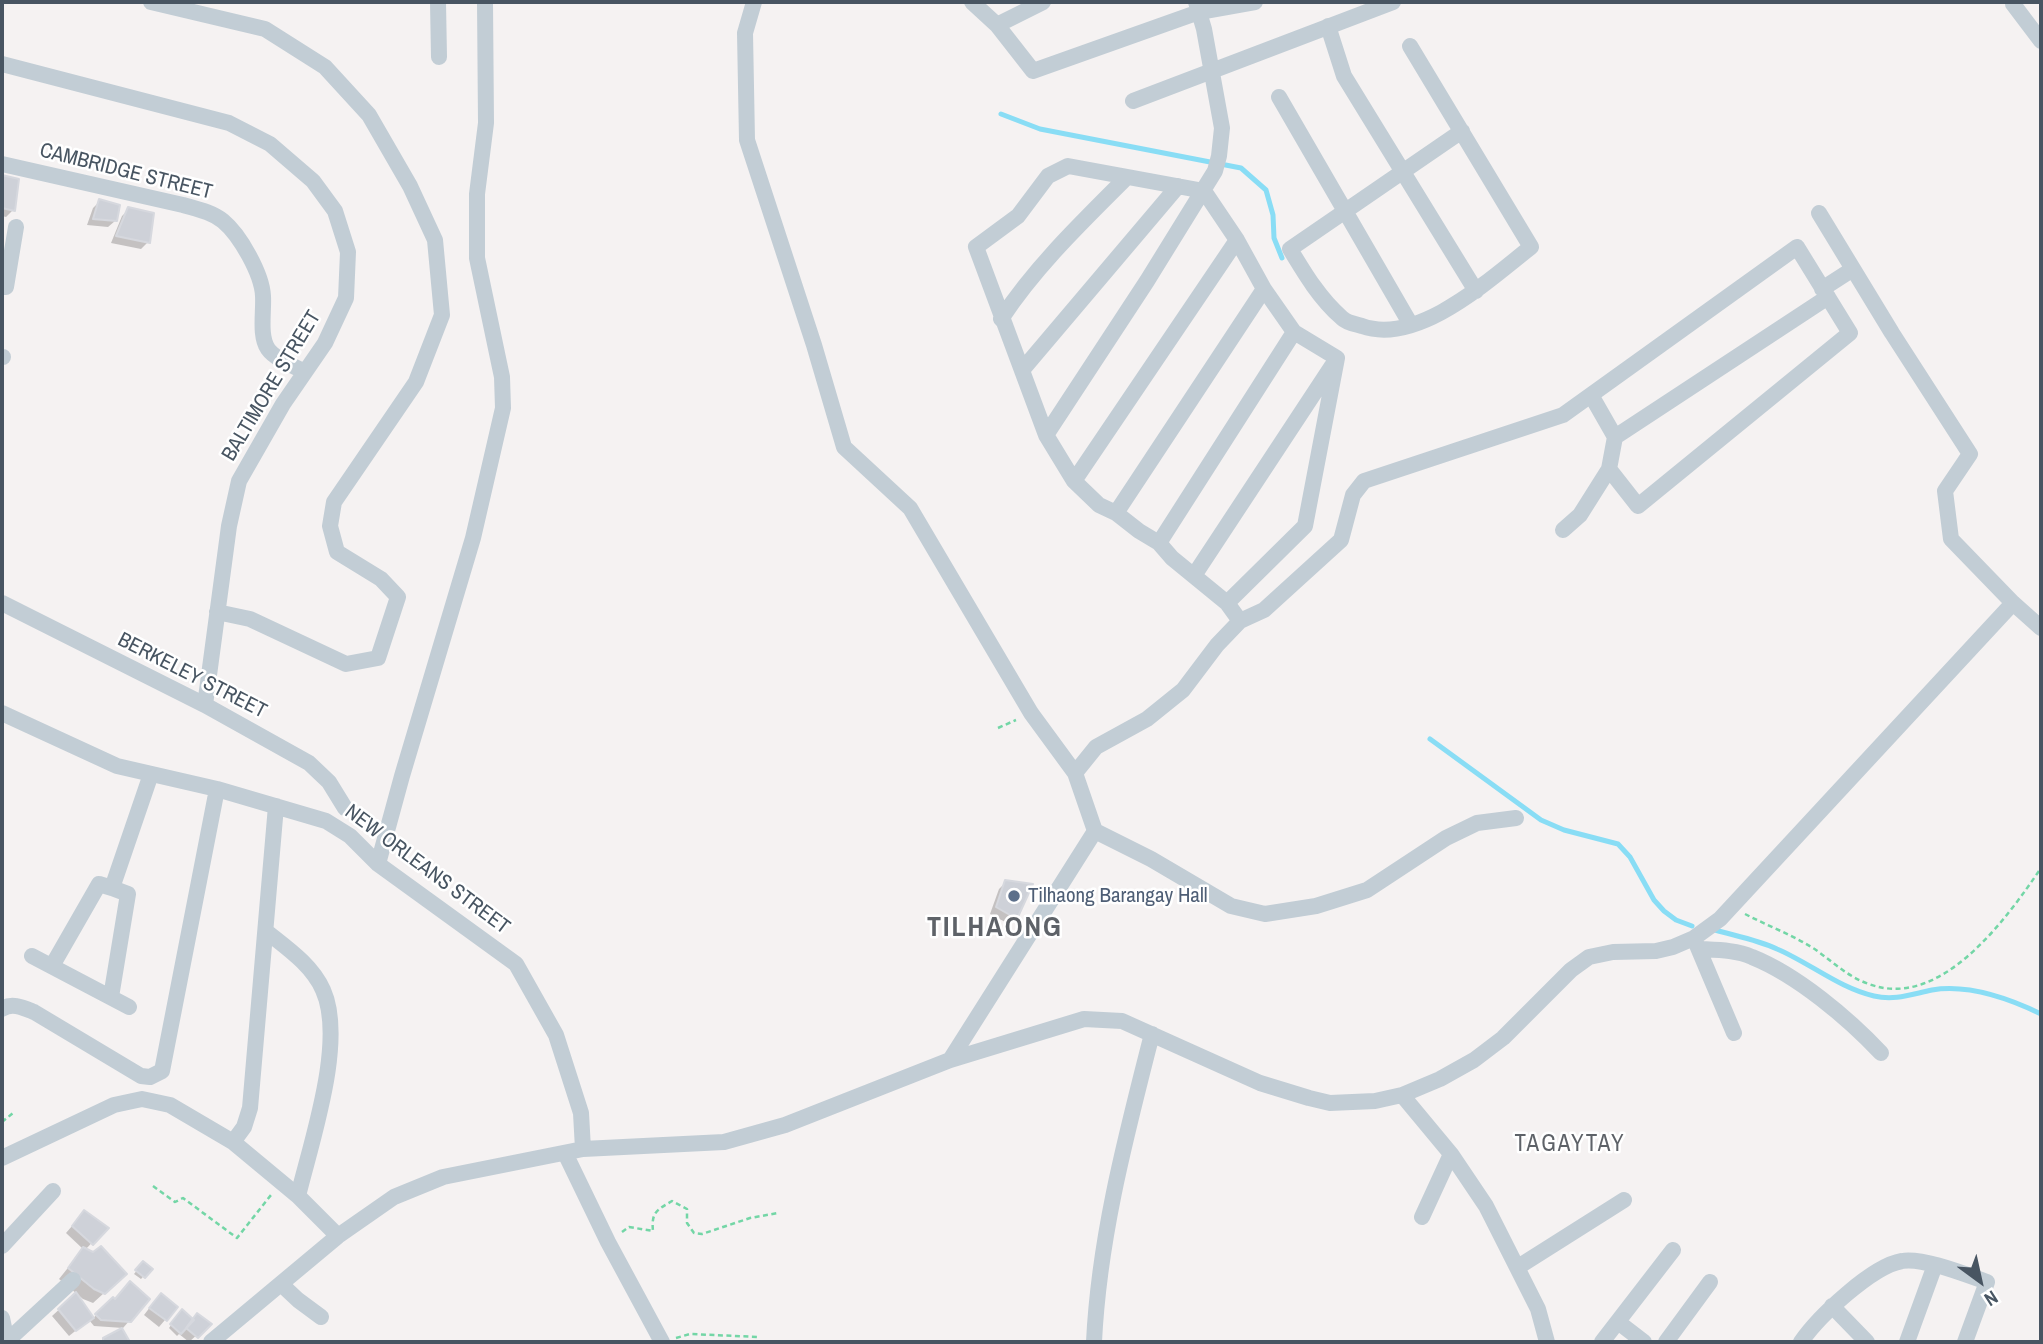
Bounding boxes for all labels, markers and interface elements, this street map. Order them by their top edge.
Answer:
street label: CAMBRIDGE STREET [37,138,215,206]
street label: BALTIMORE STREET [217,306,327,466]
street label: BERKELEY STREET [113,628,271,724]
street label: NEW ORLEANS STREET [340,800,514,940]
place label: Tilhaong Barangay Hall [1028,883,1208,909]
marker: Tilhaong Barangay Hall [1006,888,1022,904]
district label: TILHAONG [928,911,1062,945]
district label: TAGAYTAY [1515,1131,1625,1159]
north arrow [1945,1246,2015,1316]
text: N [1980,1285,2003,1313]

